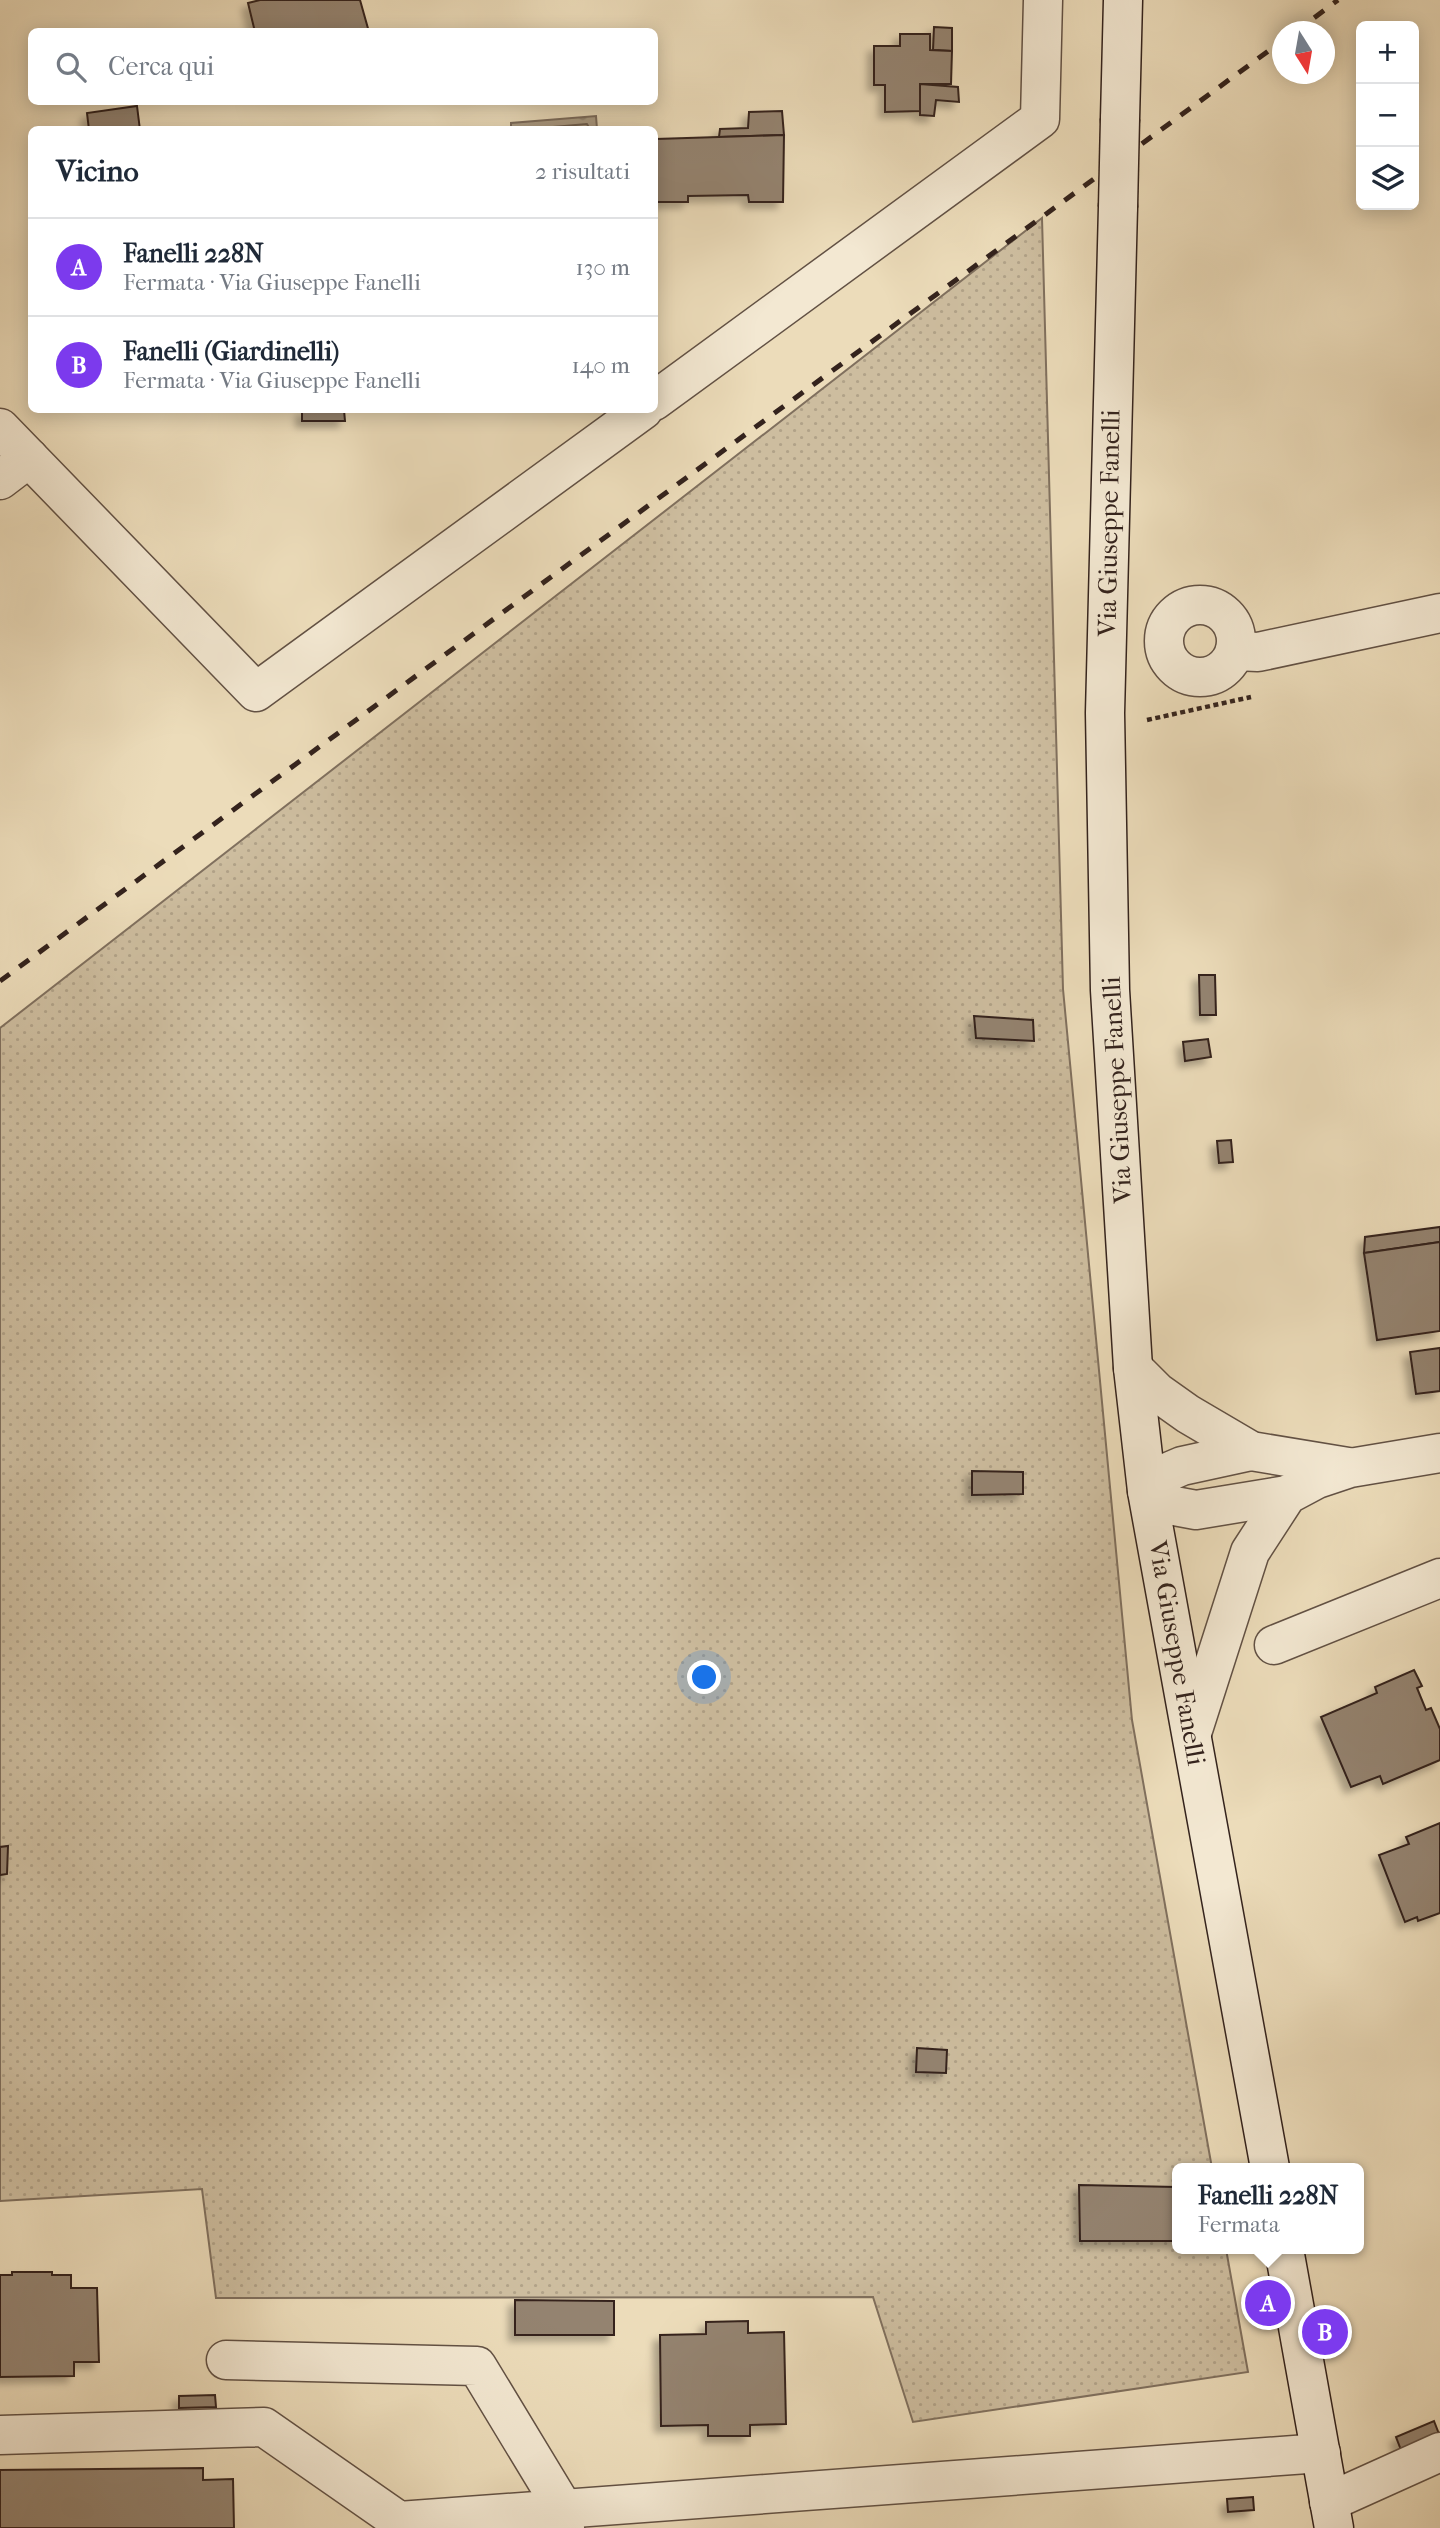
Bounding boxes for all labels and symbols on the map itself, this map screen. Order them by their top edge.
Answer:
north arrow [1272,21,1335,84]
street label: Via Giuseppe Fanelli [1092,409,1126,638]
street label: Via Giuseppe Fanelli [1096,975,1138,1205]
street label: Via Giuseppe Fanelli [1142,1537,1212,1768]
your location [687,1660,721,1694]
pin: A [1245,2277,1291,2329]
pin: B [1302,2306,1348,2358]

